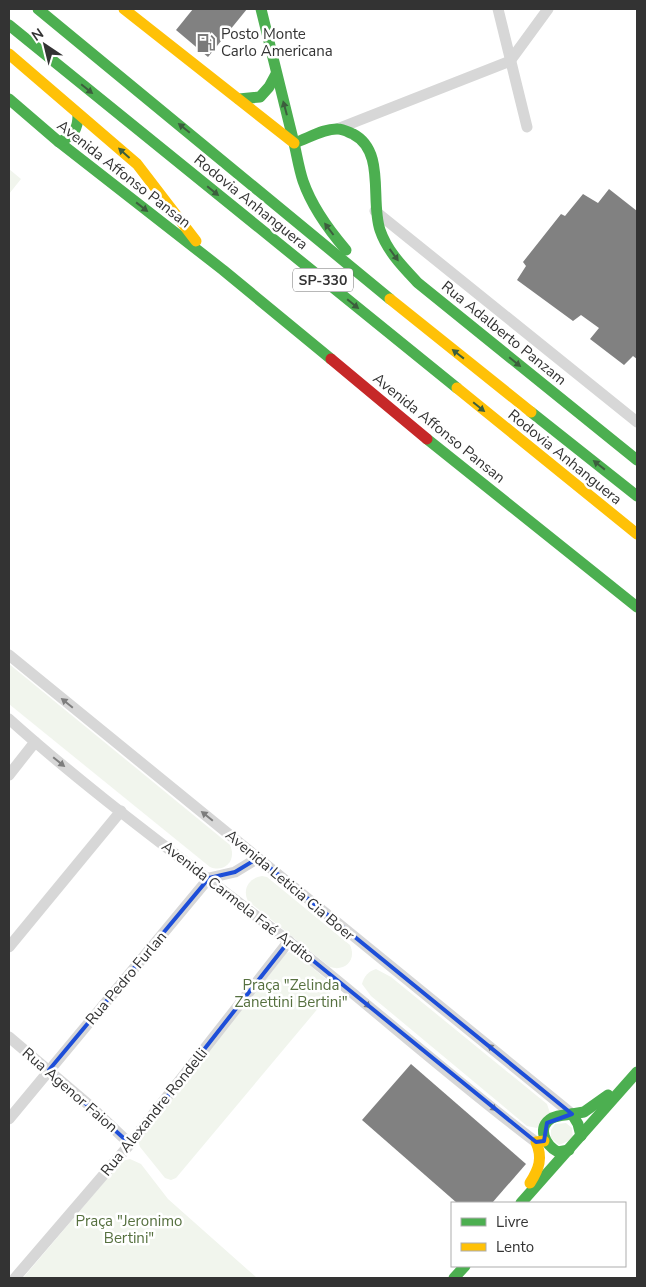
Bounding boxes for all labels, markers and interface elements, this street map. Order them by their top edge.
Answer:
north arrow [20,20,70,70]
text: N [28,24,48,46]
place label: Posto Monte Carlo Americana [221,24,333,61]
fuel station icon: Posto Monte Carlo Americana [195,32,217,54]
one-way arrow [81,83,94,94]
one-way arrow [281,101,289,116]
street label: Avenida Affonso Pansan [53,115,195,233]
one-way arrow [177,123,190,134]
one-way arrow [119,147,131,159]
street label: Rodovia Anhanguera [190,150,312,254]
one-way arrow [207,186,220,197]
one-way arrow [135,202,149,212]
one-way arrow [324,222,334,236]
one-way arrow [389,248,399,262]
road number: SP-330 [293,268,353,292]
street label: Rua Adalberto Panzam [437,276,571,390]
one-way arrow [346,299,359,310]
one-way arrow [452,348,465,359]
one-way arrow [509,357,522,368]
street label: Avenida Affonso Pansan [369,368,509,488]
one-way arrow [473,401,486,412]
street label: Rodovia Anhanguera [504,405,626,509]
one-way arrow [593,460,606,471]
one-way arrow [61,697,74,708]
one-way arrow [52,756,65,767]
one-way arrow [200,811,213,822]
street label: Avenida Leticia Cia Boer [221,825,359,945]
street label: Avenida Carmela Faé Ardito [158,836,318,968]
street label: Rua Pedro Furlan [81,927,171,1029]
park label: Praça "Zelinda Zanettini Bertini" [234,975,348,1012]
one-way arrow [359,998,372,1009]
street label: Rua Agenor Faion [18,1043,122,1137]
street label: Rua Alexandre Rondelli [96,1044,212,1180]
one-way arrow [487,1044,500,1055]
one-way arrow [485,1101,498,1112]
legend [451,1202,626,1267]
park label: Praça "Jeronimo Bertini" [76,1211,182,1248]
text: Livre [496,1212,529,1232]
text: Lento [496,1237,534,1257]

